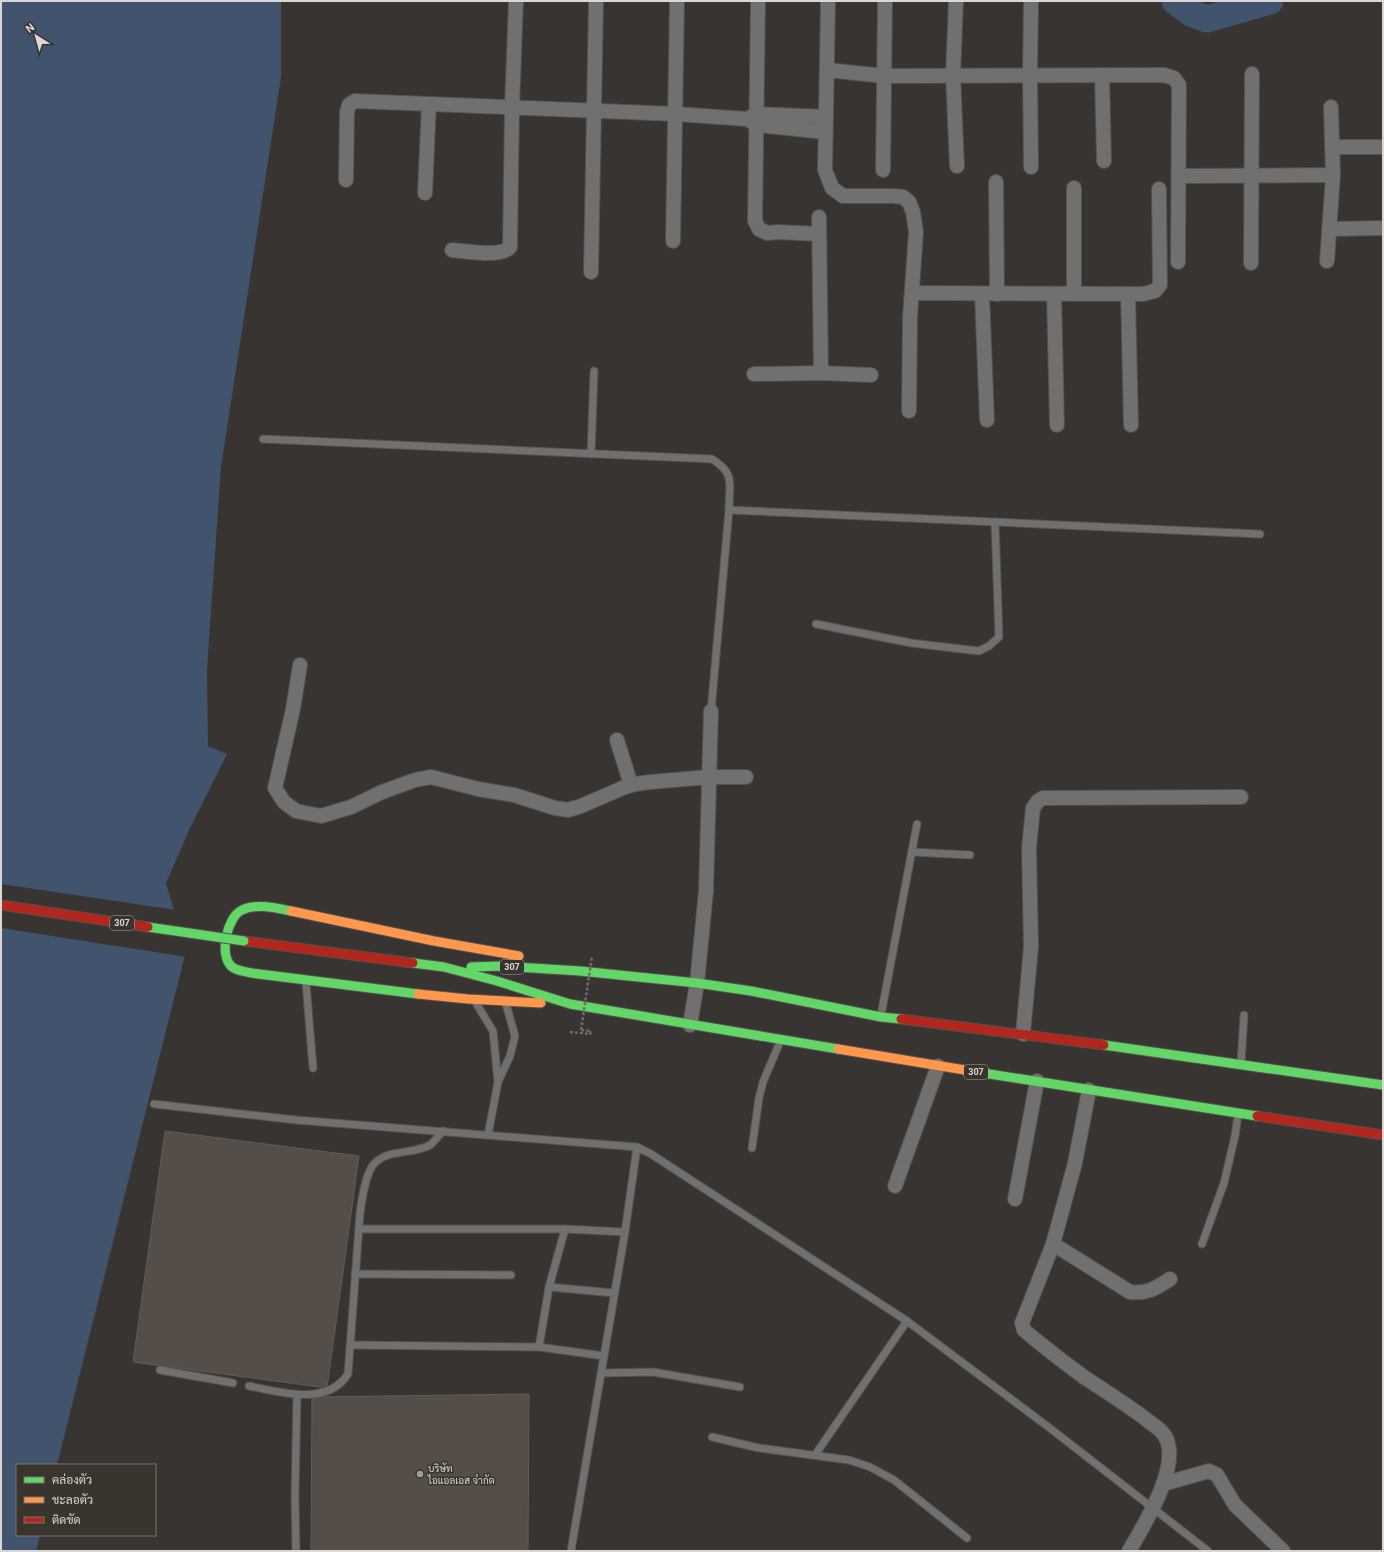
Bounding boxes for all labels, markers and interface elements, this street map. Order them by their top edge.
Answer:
north arrow [16,16,56,56]
text: N [23,21,37,36]
road number: 307 [110,916,134,930]
road number: 307 [500,960,524,974]
road number: 307 [964,1065,988,1079]
place label: บริษัท ไอแอลเอส จำกัด [427,1462,495,1486]
legend [16,1464,156,1536]
marker: บริษัท ไอแอลเอส จำกัด [415,1469,425,1479]
text: คล่องตัว [52,1473,92,1487]
text: ชะลอตัว [52,1493,93,1507]
text: ติดขัด [52,1513,81,1527]

